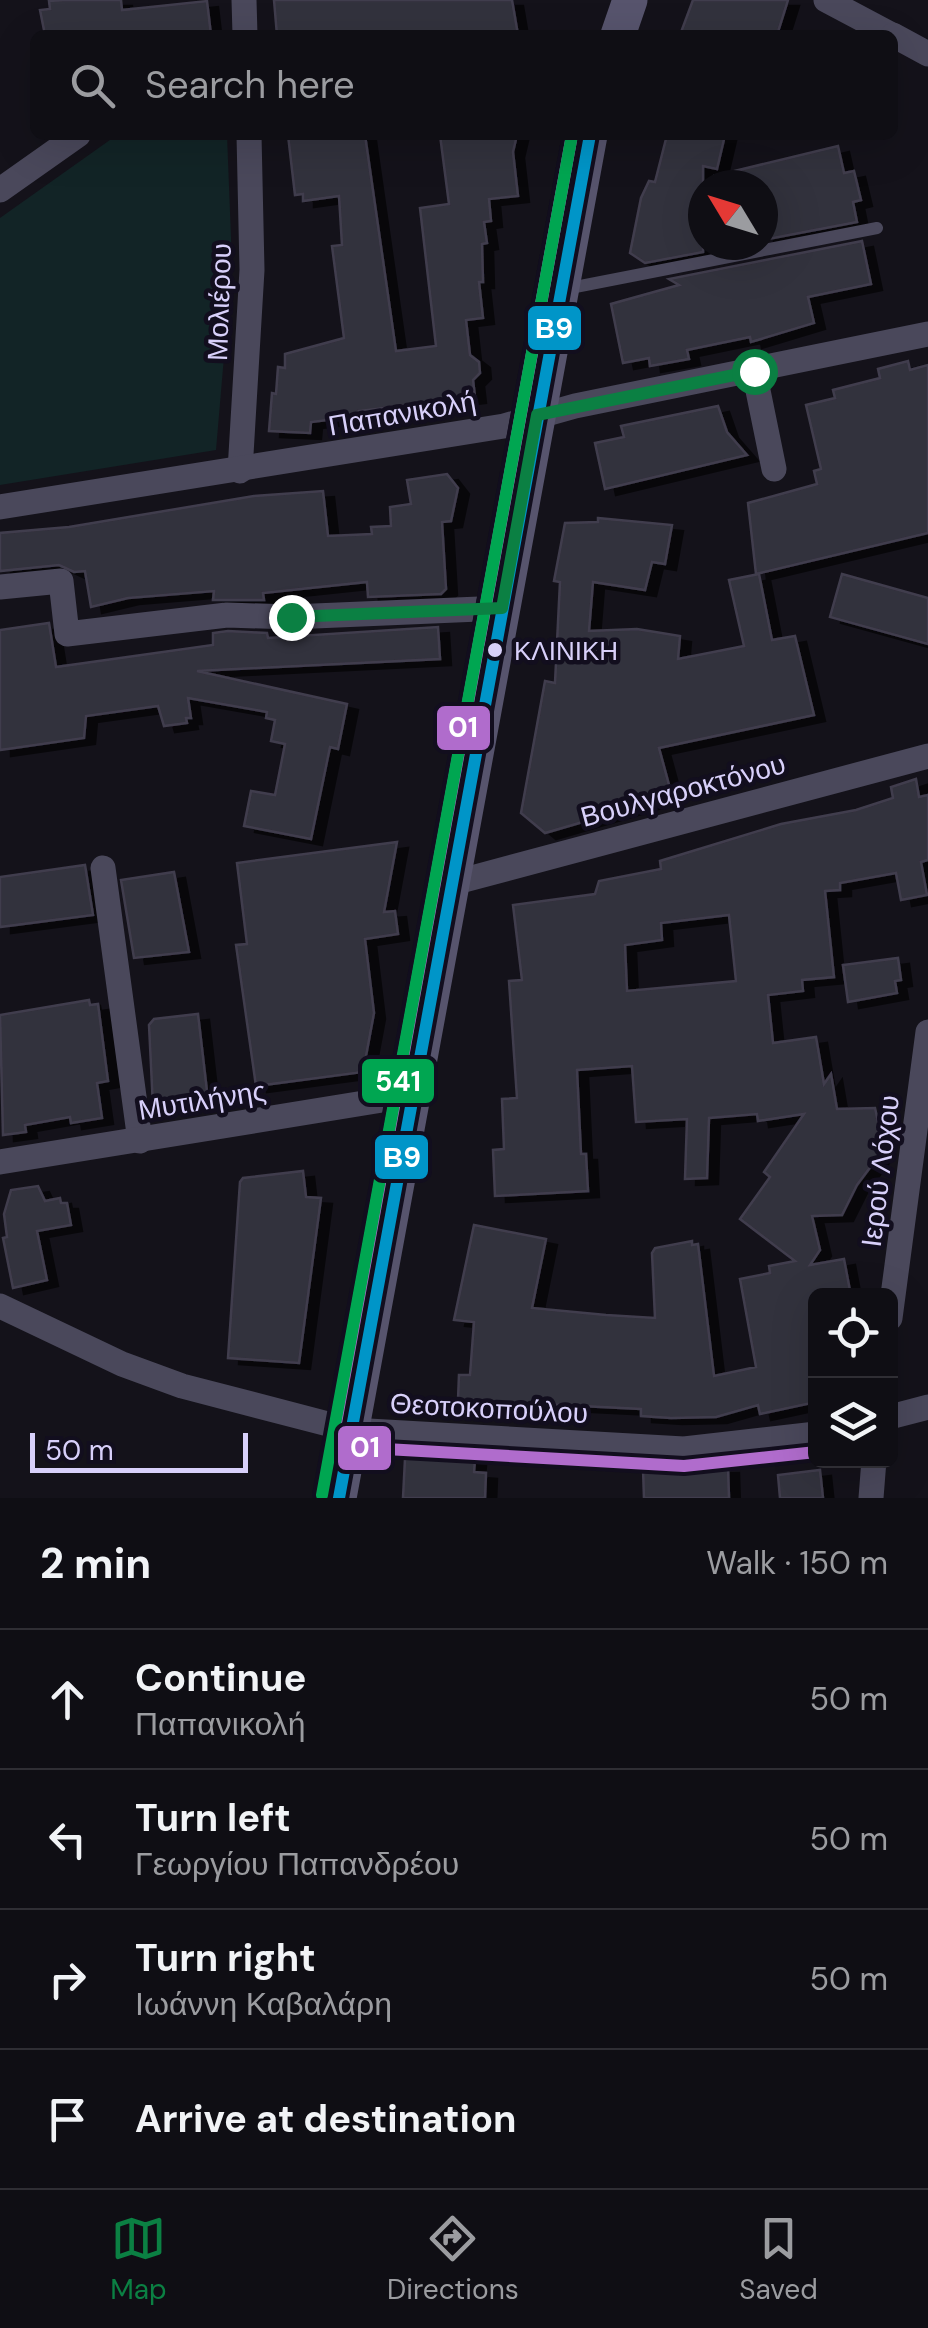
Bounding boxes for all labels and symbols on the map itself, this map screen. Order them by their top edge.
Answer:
north arrow [688,170,778,260]
street label: Μολιέρου [199,242,240,362]
line badge: Β9 [526,304,583,352]
text: Β9 [535,310,573,347]
route start [732,349,778,395]
street label: Παπανικολή [325,382,479,445]
route end [269,595,315,641]
place label: ΚΛΙΝΙΚΗ [514,634,618,668]
marker: ΚΛΙΝΙΚΗ [485,640,505,660]
line badge: 01 [435,704,492,752]
text: 01 [448,709,478,746]
street label: Βουλγαροκτόνου [577,745,790,836]
line badge: 541 [360,1057,436,1105]
text: 541 [375,1063,421,1100]
street label: Μυτιλήνης [136,1072,268,1129]
street label: Ιερού Λόχου [853,1093,908,1249]
line badge: Β9 [373,1133,430,1181]
text: Β9 [383,1139,421,1176]
street label: Θεοτοκοπούλου [389,1385,589,1432]
line badge: 01 [336,1424,393,1472]
scale bar [30,1428,248,1472]
text: 01 [350,1429,380,1466]

